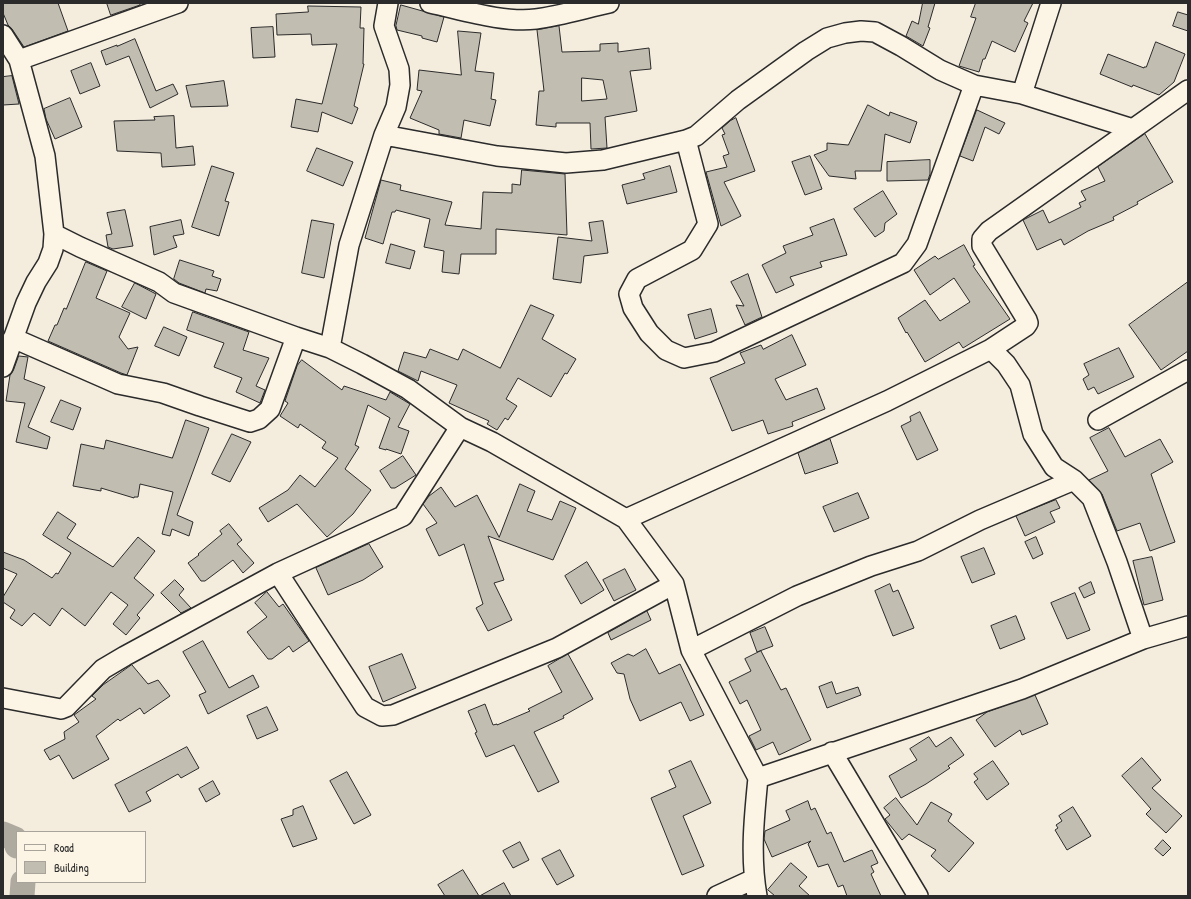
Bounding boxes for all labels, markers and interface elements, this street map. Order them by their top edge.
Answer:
legend [16,831,146,883]
text: Road [54,839,74,856]
text: Building [54,859,89,876]

